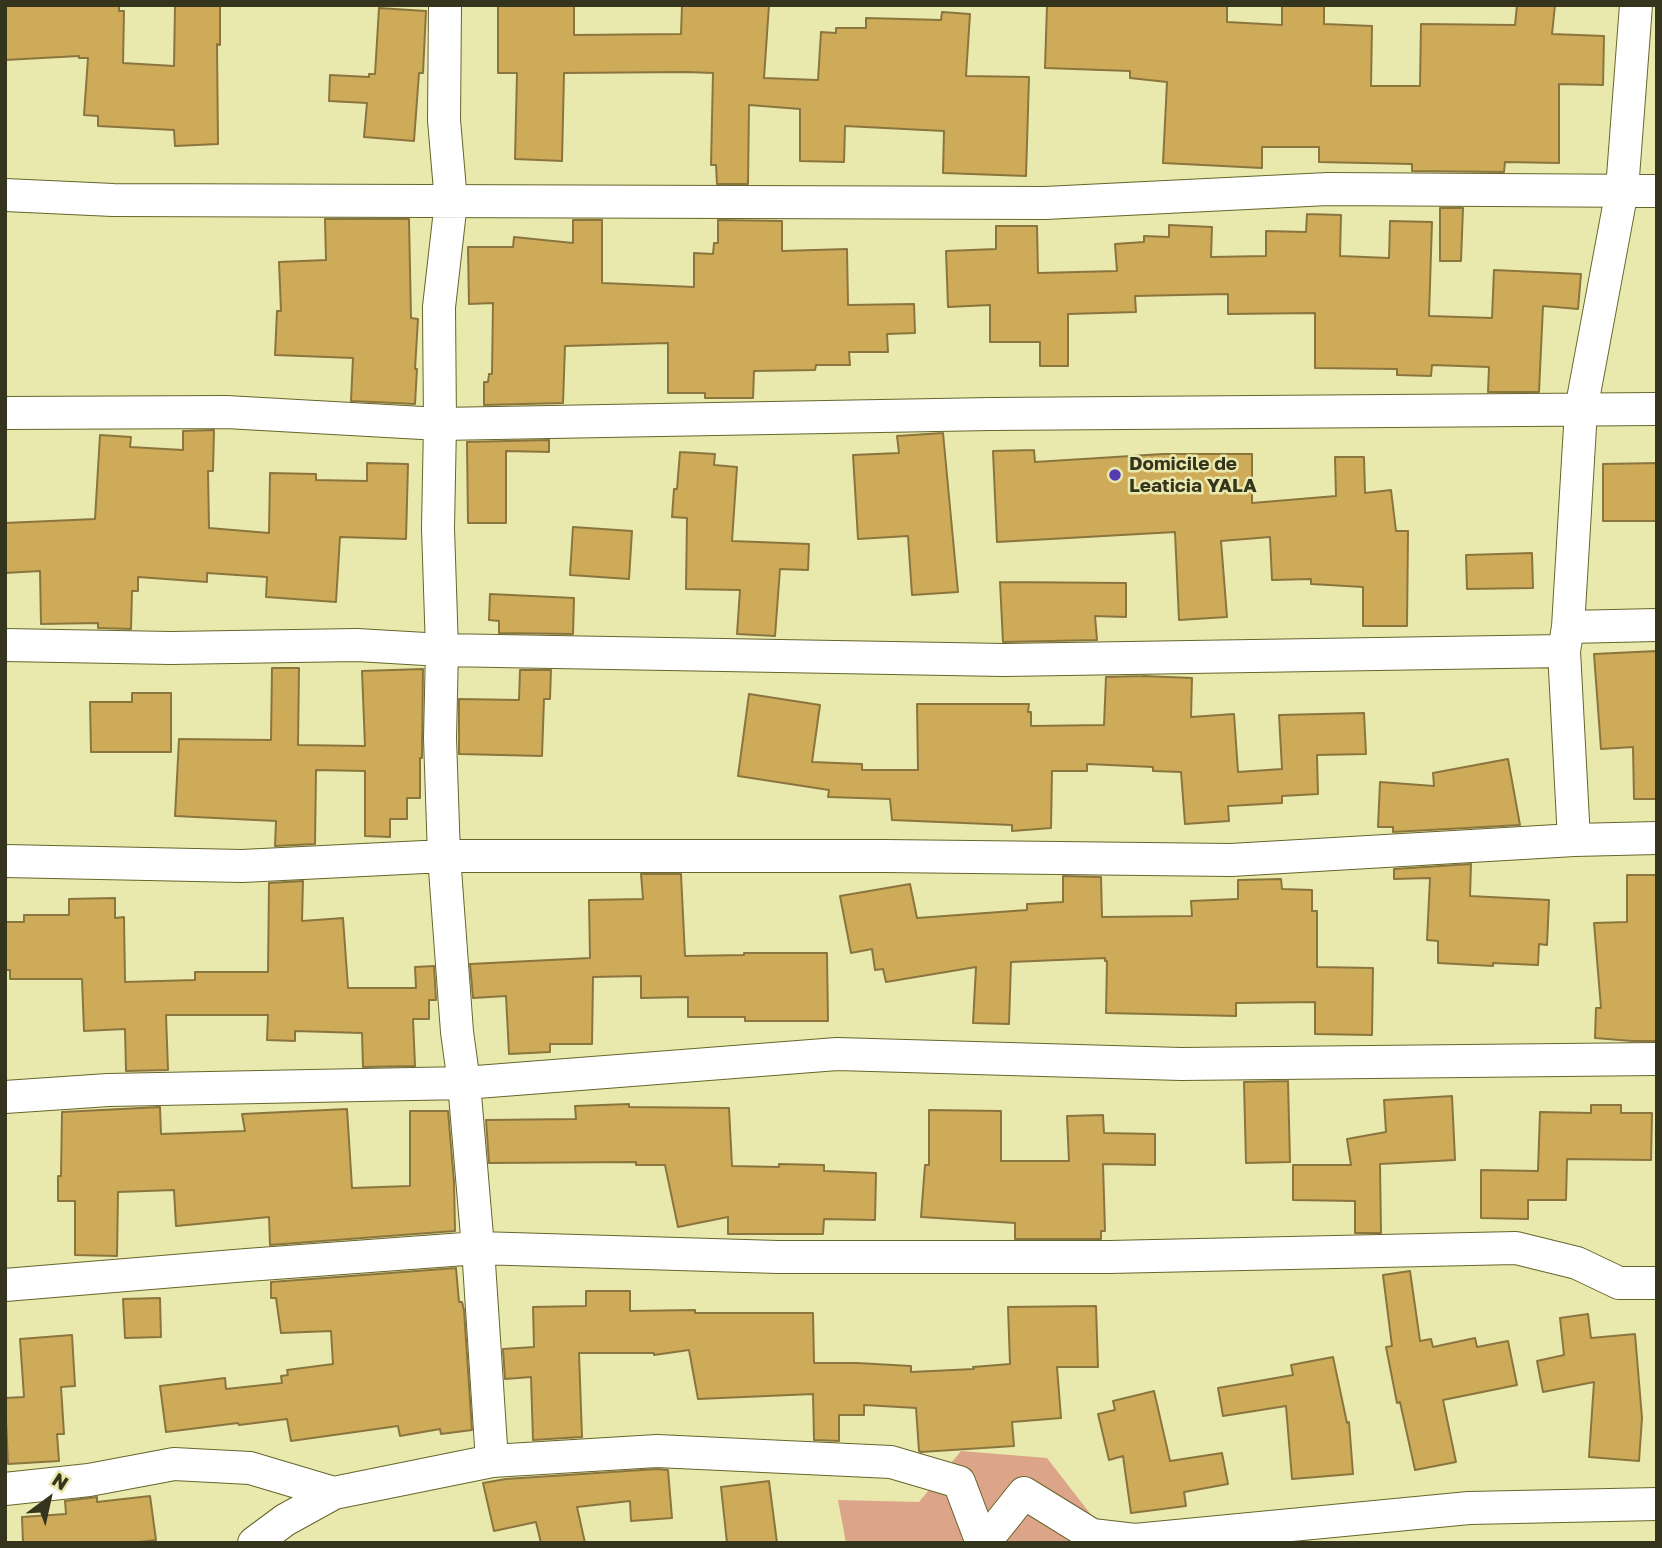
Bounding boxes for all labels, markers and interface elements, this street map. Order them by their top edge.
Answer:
place label: Domicile de Leaticia YALA [1129,453,1257,497]
marker: Domicile de Leaticia YALA [1107,467,1123,483]
north arrow [14,1464,84,1534]
text: N [48,1467,73,1495]

